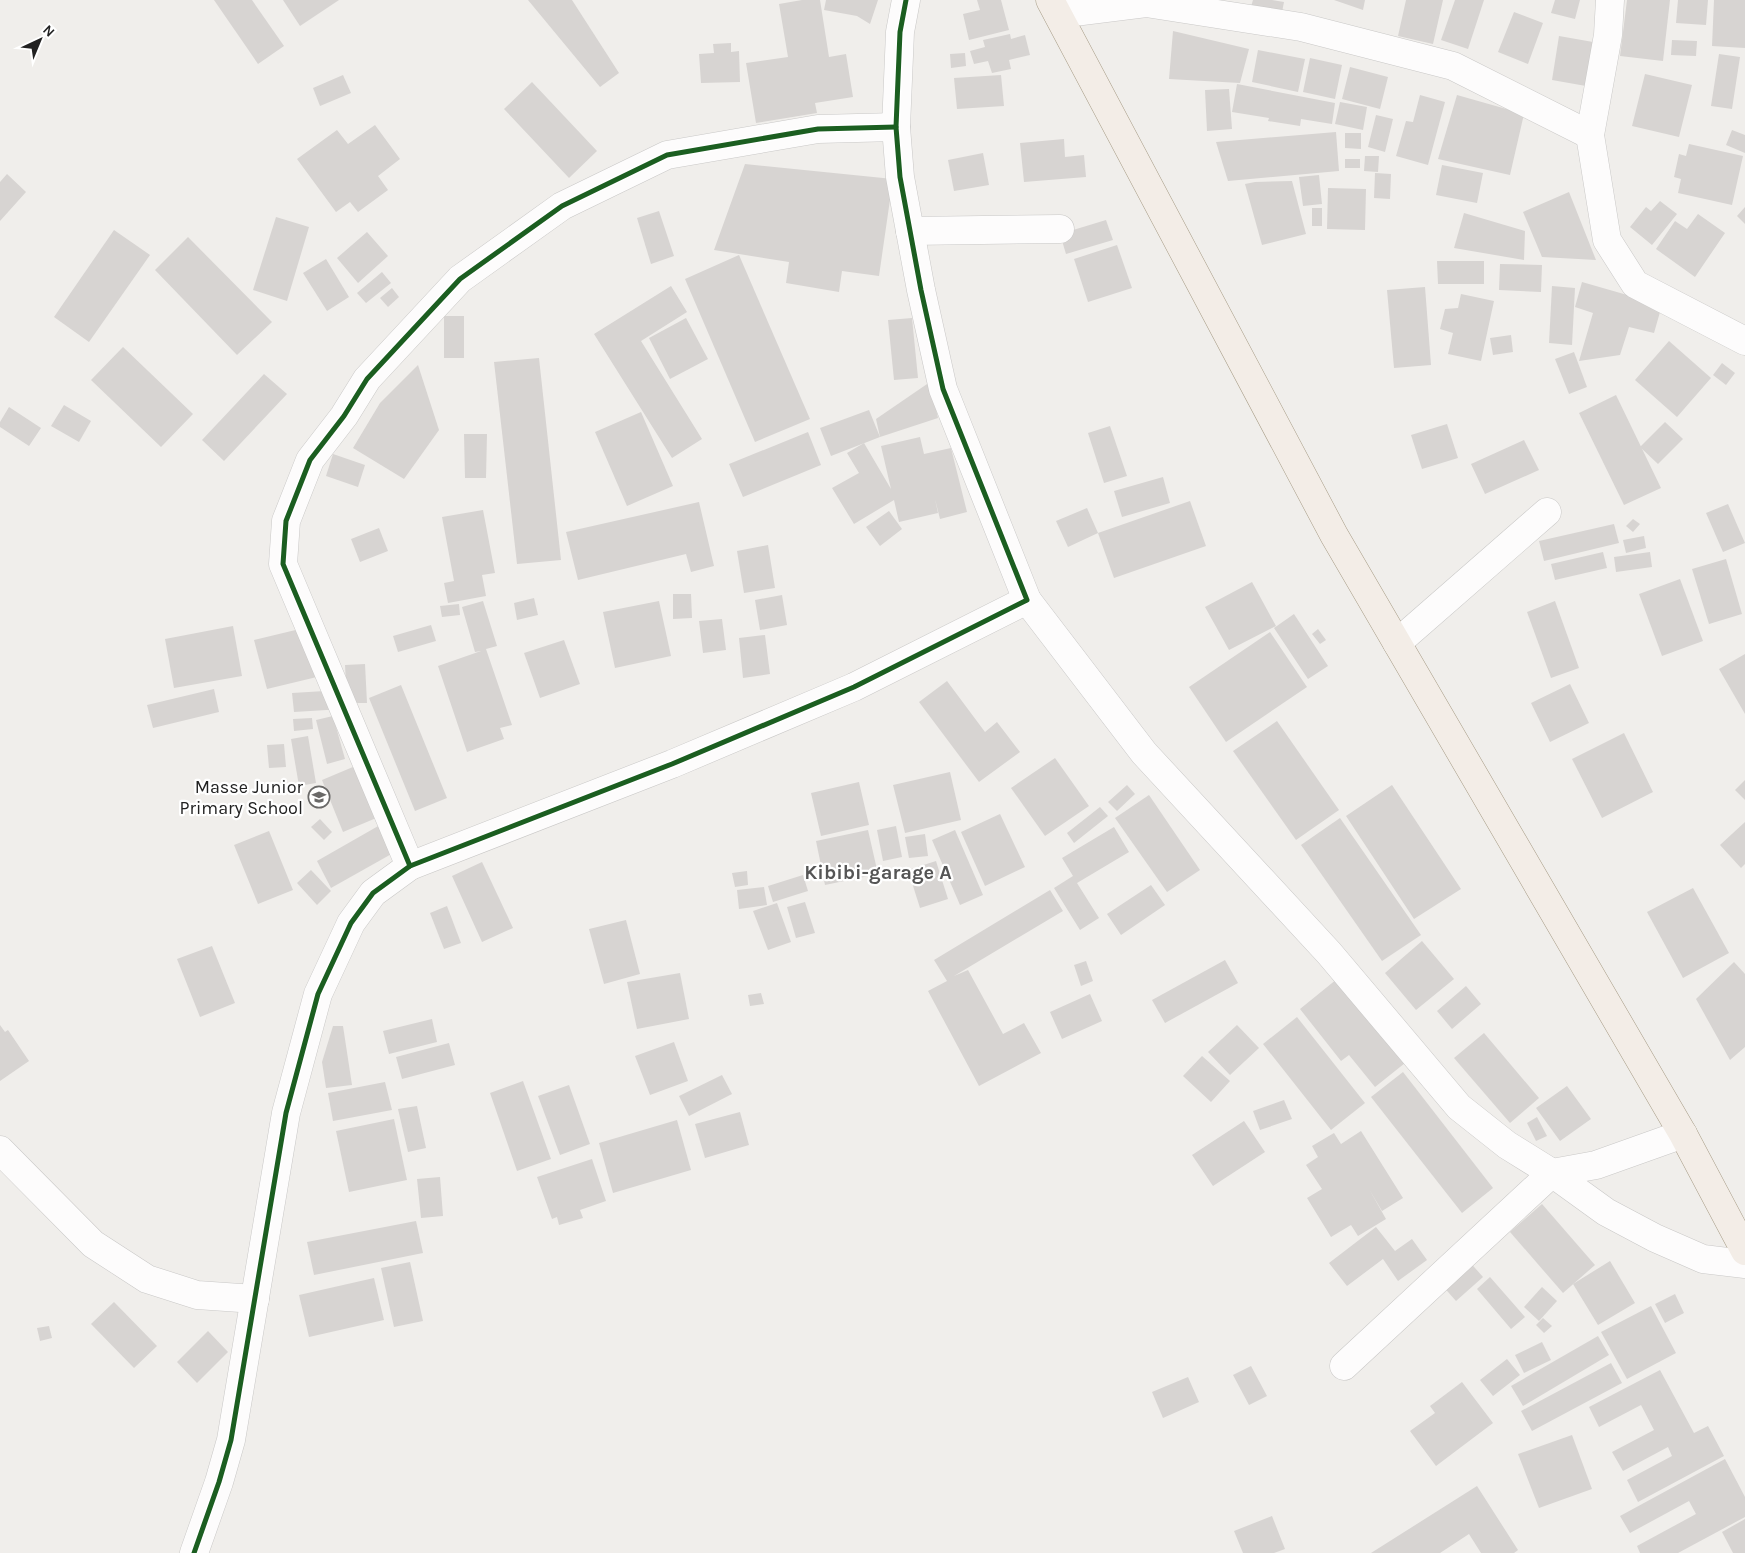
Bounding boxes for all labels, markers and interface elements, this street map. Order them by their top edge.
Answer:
north arrow [15,15,65,65]
text: N [39,21,58,41]
place label: Masse Junior Primary School [180,776,303,819]
school or university icon: Masse Junior Primary School [307,785,331,809]
district label: Kibibi-garage A [804,861,952,884]

